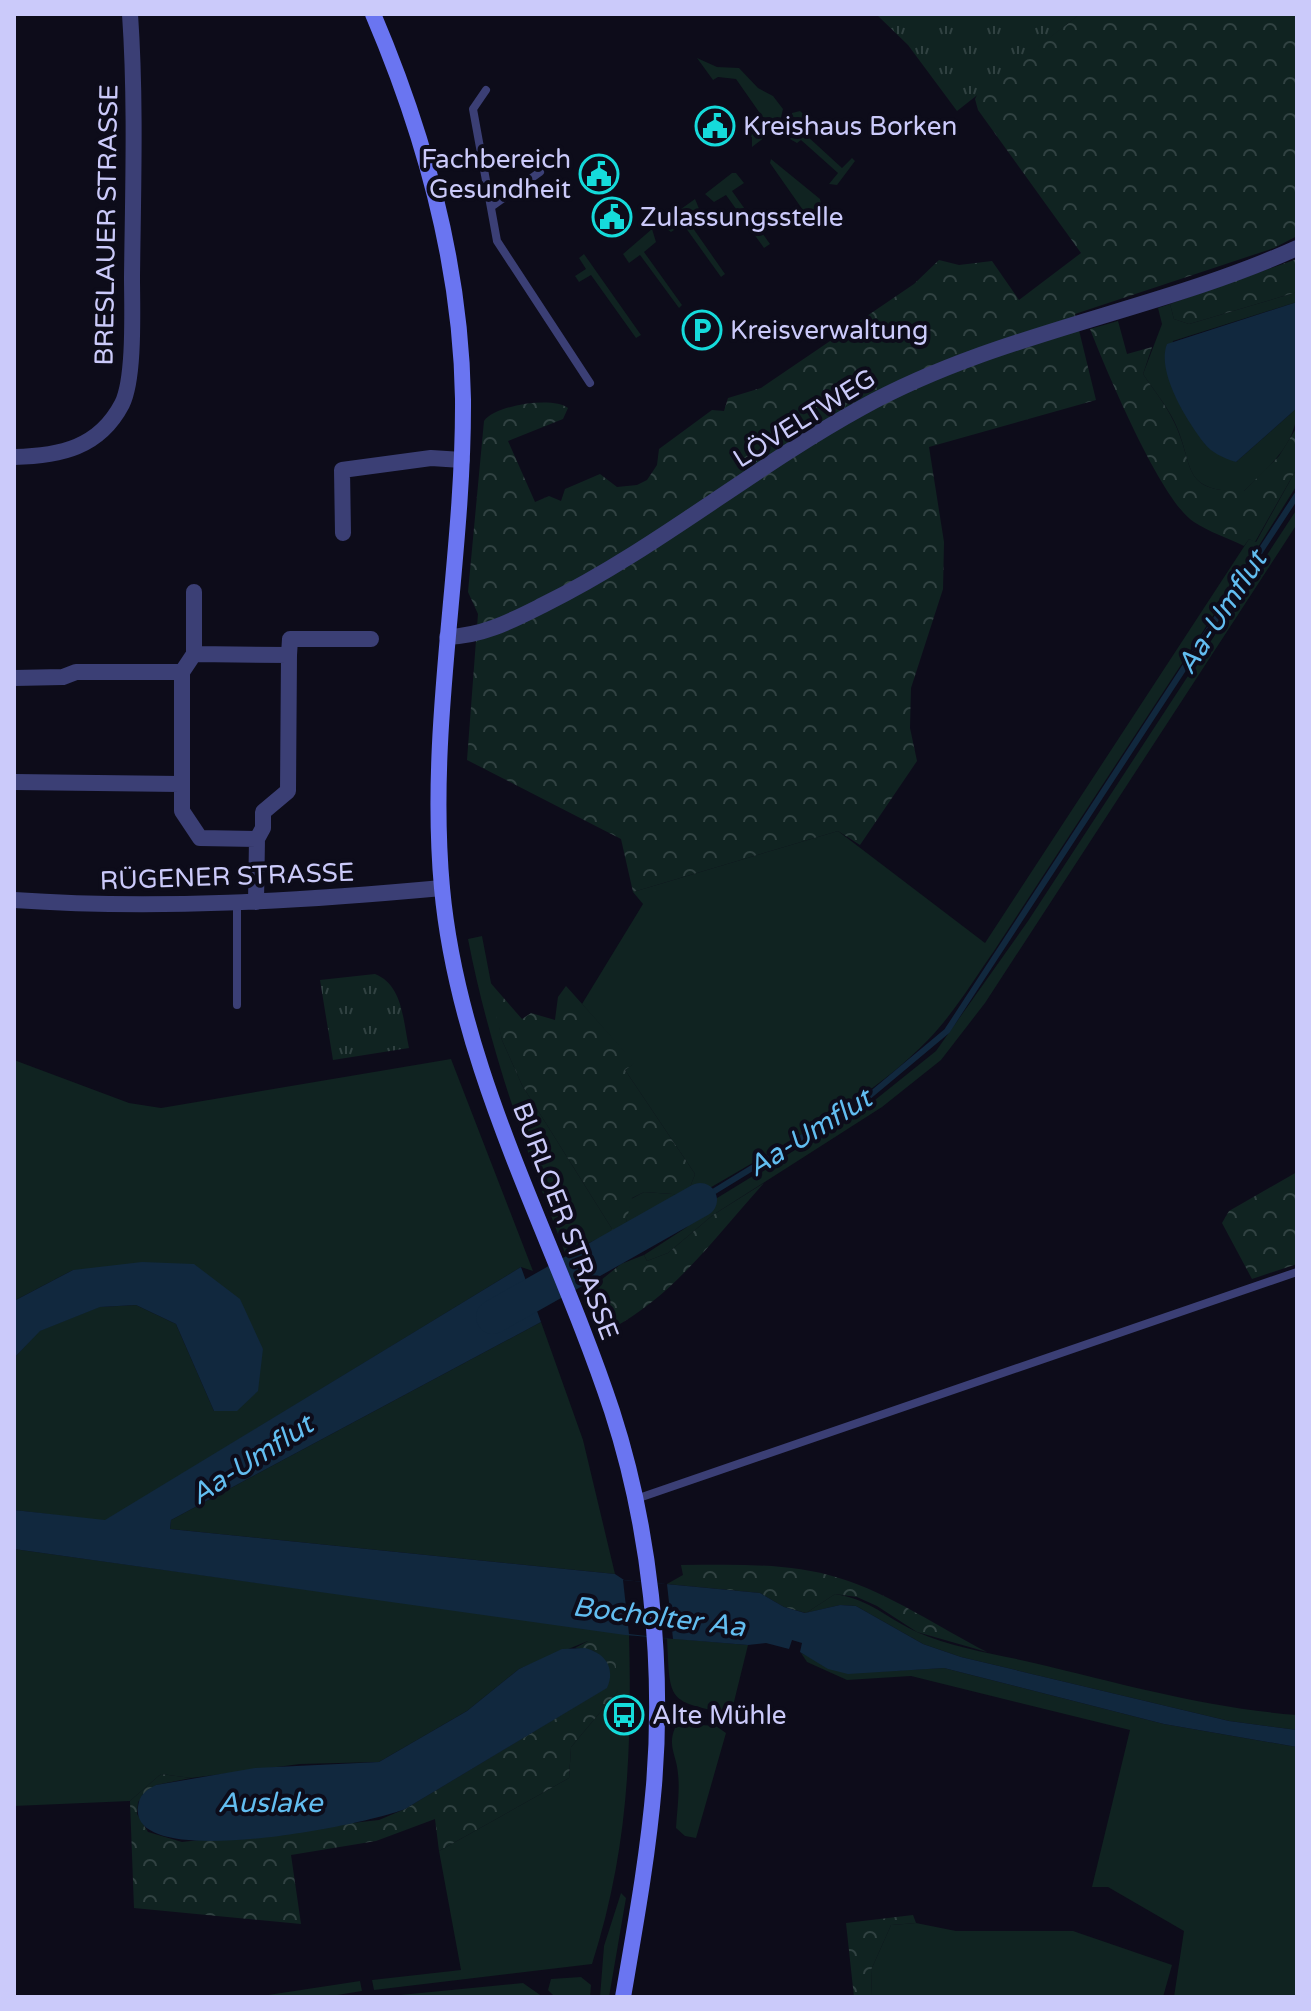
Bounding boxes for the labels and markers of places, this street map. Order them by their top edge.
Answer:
public building icon: Kreishaus Borken [694,105,736,147]
place label: Kreishaus Borken [743,111,957,142]
place label: Fachbereich Gesundheit [421,144,571,205]
public building icon: Fachbereich Gesundheit [578,153,620,195]
public building icon: Zulassungsstelle [591,196,633,238]
place label: Zulassungsstelle [640,202,844,233]
parking icon: Kreisverwaltung [681,309,723,351]
place label: Kreisverwaltung [730,315,928,346]
bus stop icon: Alte Mühle [603,1694,645,1736]
place label: Alte Mühle [652,1700,787,1731]

